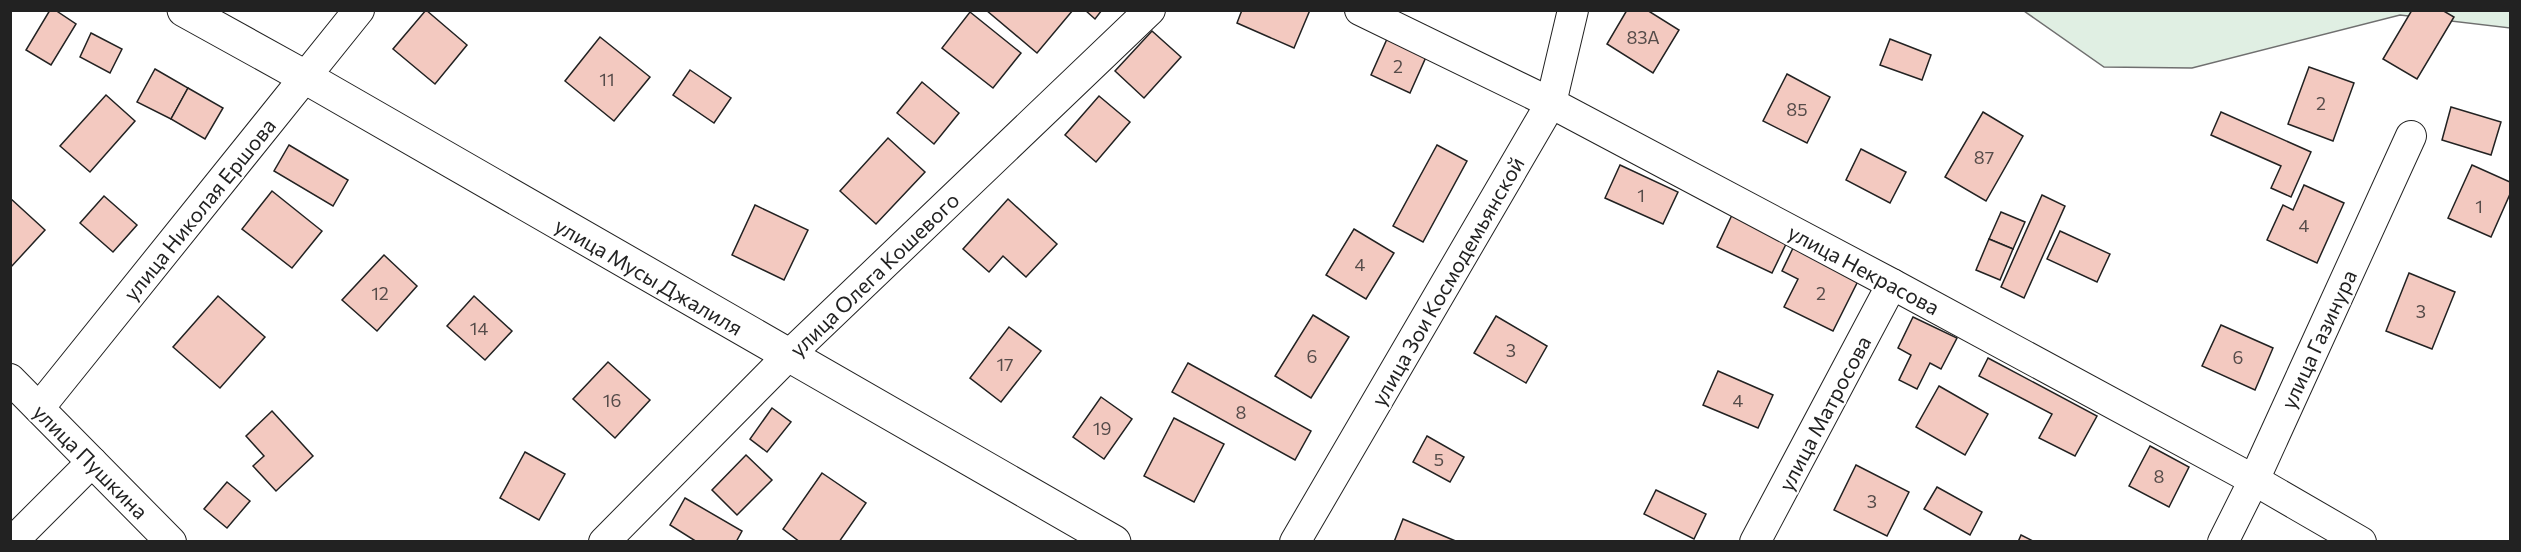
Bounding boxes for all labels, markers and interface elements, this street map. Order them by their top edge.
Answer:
house number: 83А [1626,26,1660,48]
house number: 2 [1393,55,1403,77]
house number: 11 [599,68,615,90]
house number: 2 [2316,92,2326,114]
house number: 85 [1786,98,1808,120]
street label: улица Николая Ершова [118,113,280,305]
house number: 87 [1974,146,1994,168]
street label: улица Зои Космодемьянской [1365,152,1529,410]
house number: 1 [1637,184,1645,206]
street label: улица Олега Кошевого [784,187,964,361]
house number: 1 [2475,195,2483,217]
street label: улица Мусы Джалиля [551,212,747,340]
house number: 4 [2299,214,2310,236]
street label: улица Некрасова [1784,219,1944,319]
house number: 4 [1355,253,1366,275]
street label: улица Газинура [2275,265,2361,413]
house number: 12 [371,282,389,304]
house number: 2 [1816,282,1826,304]
house number: 3 [2416,300,2426,322]
house number: 14 [470,317,488,339]
street label: улица Матросова [1773,331,1875,495]
house number: 3 [1506,339,1516,361]
house number: 6 [1307,345,1317,367]
house number: 6 [2233,346,2243,368]
house number: 17 [996,353,1014,375]
house number: 16 [603,389,621,411]
house number: 4 [1733,389,1744,411]
street label: улица Пушкина [29,399,153,523]
house number: 8 [1236,401,1247,423]
house number: 19 [1093,417,1111,439]
house number: 5 [1434,448,1444,470]
house number: 8 [2154,465,2165,487]
house number: 3 [1867,490,1877,512]

